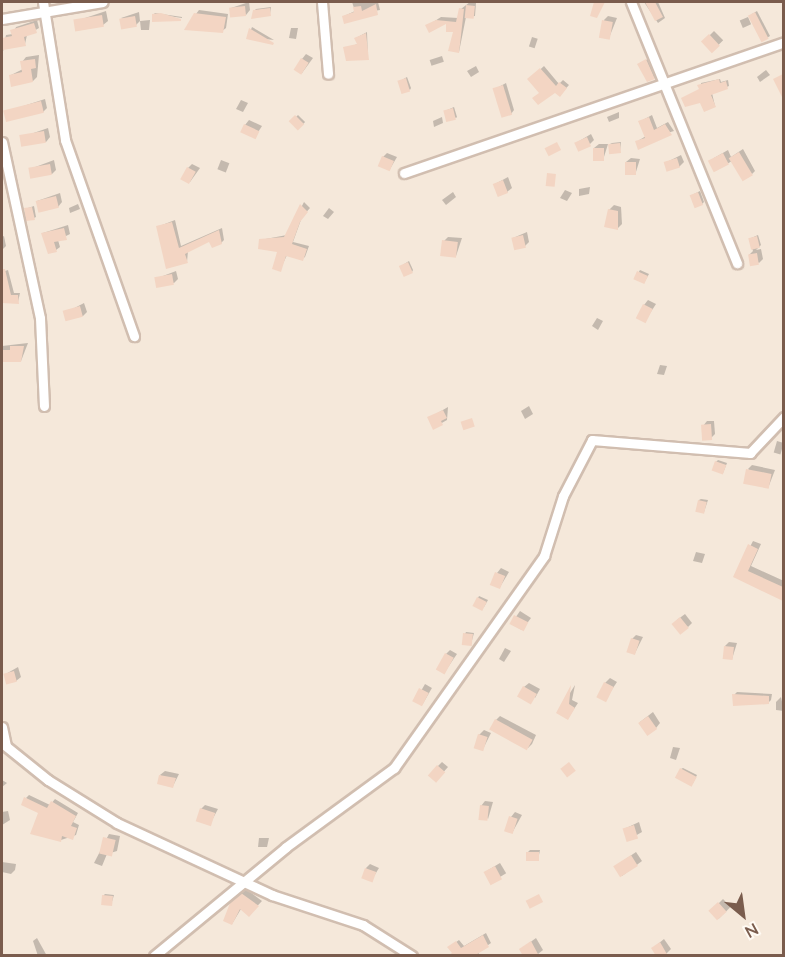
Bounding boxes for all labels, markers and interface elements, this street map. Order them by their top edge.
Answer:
north arrow [713,885,773,945]
text: N [742,920,762,942]

